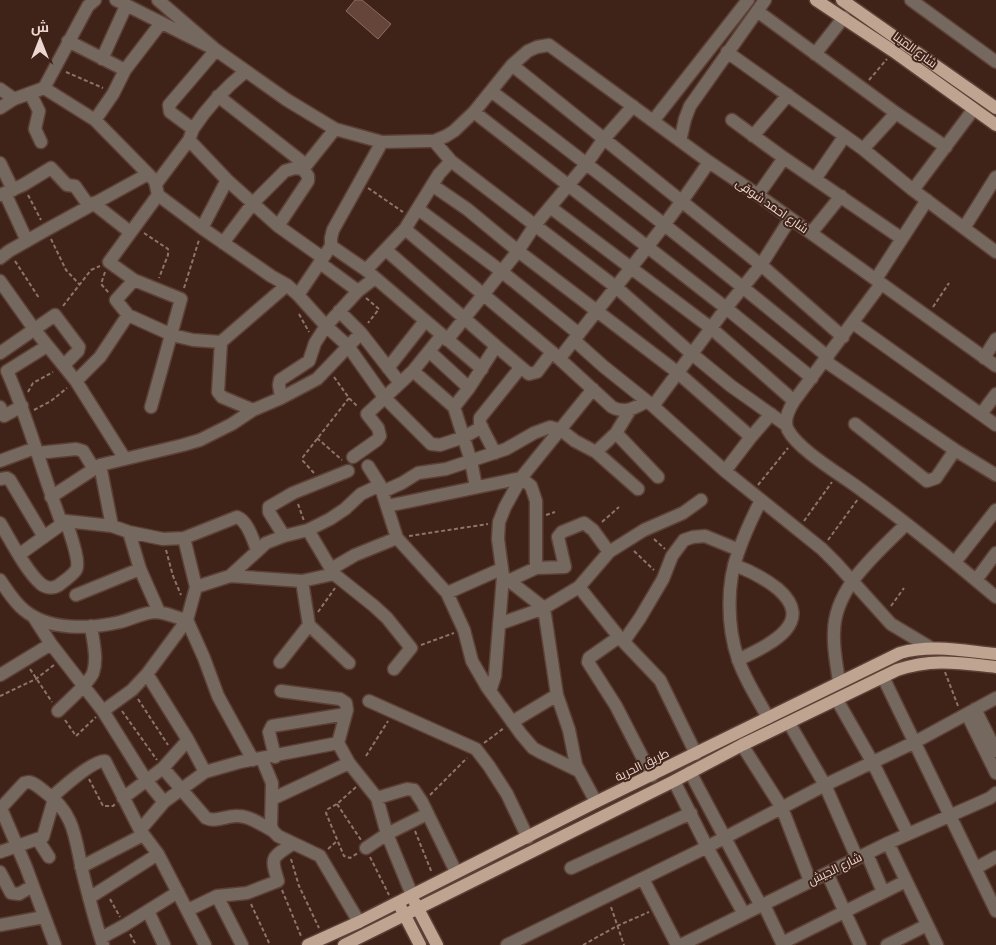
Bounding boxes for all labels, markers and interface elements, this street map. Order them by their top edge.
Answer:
north arrow [15,15,65,65]
text: ش [31,18,49,36]
street label: شارع المينا [890,28,940,72]
street label: شارع احمد شوقى [732,175,812,237]
street label: طريق الحرية [612,745,672,785]
street label: شارع الجيش [805,849,865,889]

